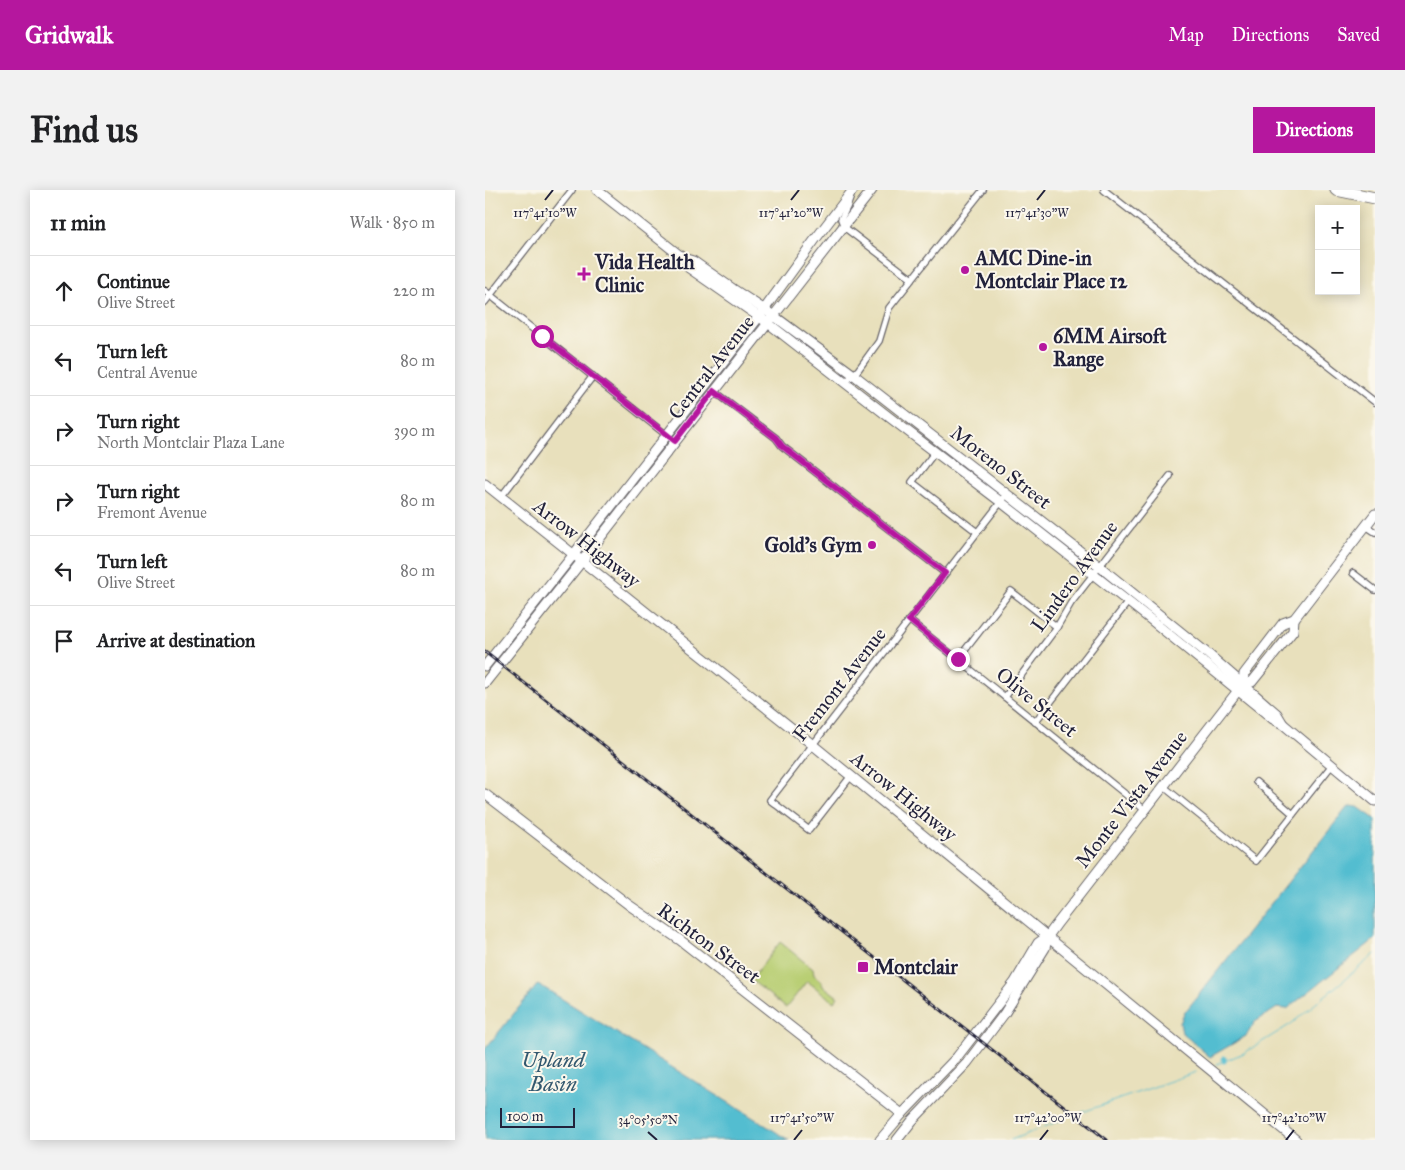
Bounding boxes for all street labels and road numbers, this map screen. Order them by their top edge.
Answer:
street label: Central Avenue [663,310,759,424]
street label: Moreno Street [946,420,1056,514]
street label: Arrow Highway [527,493,646,594]
street label: Lindero Avenue [1026,516,1122,636]
street label: Fremont Avenue [787,622,891,746]
street label: Olive Street [992,662,1082,742]
street label: Monte Vista Avenue [1070,726,1192,872]
street label: Arrow Highway [845,745,962,847]
street label: Richton Street [653,898,765,988]

